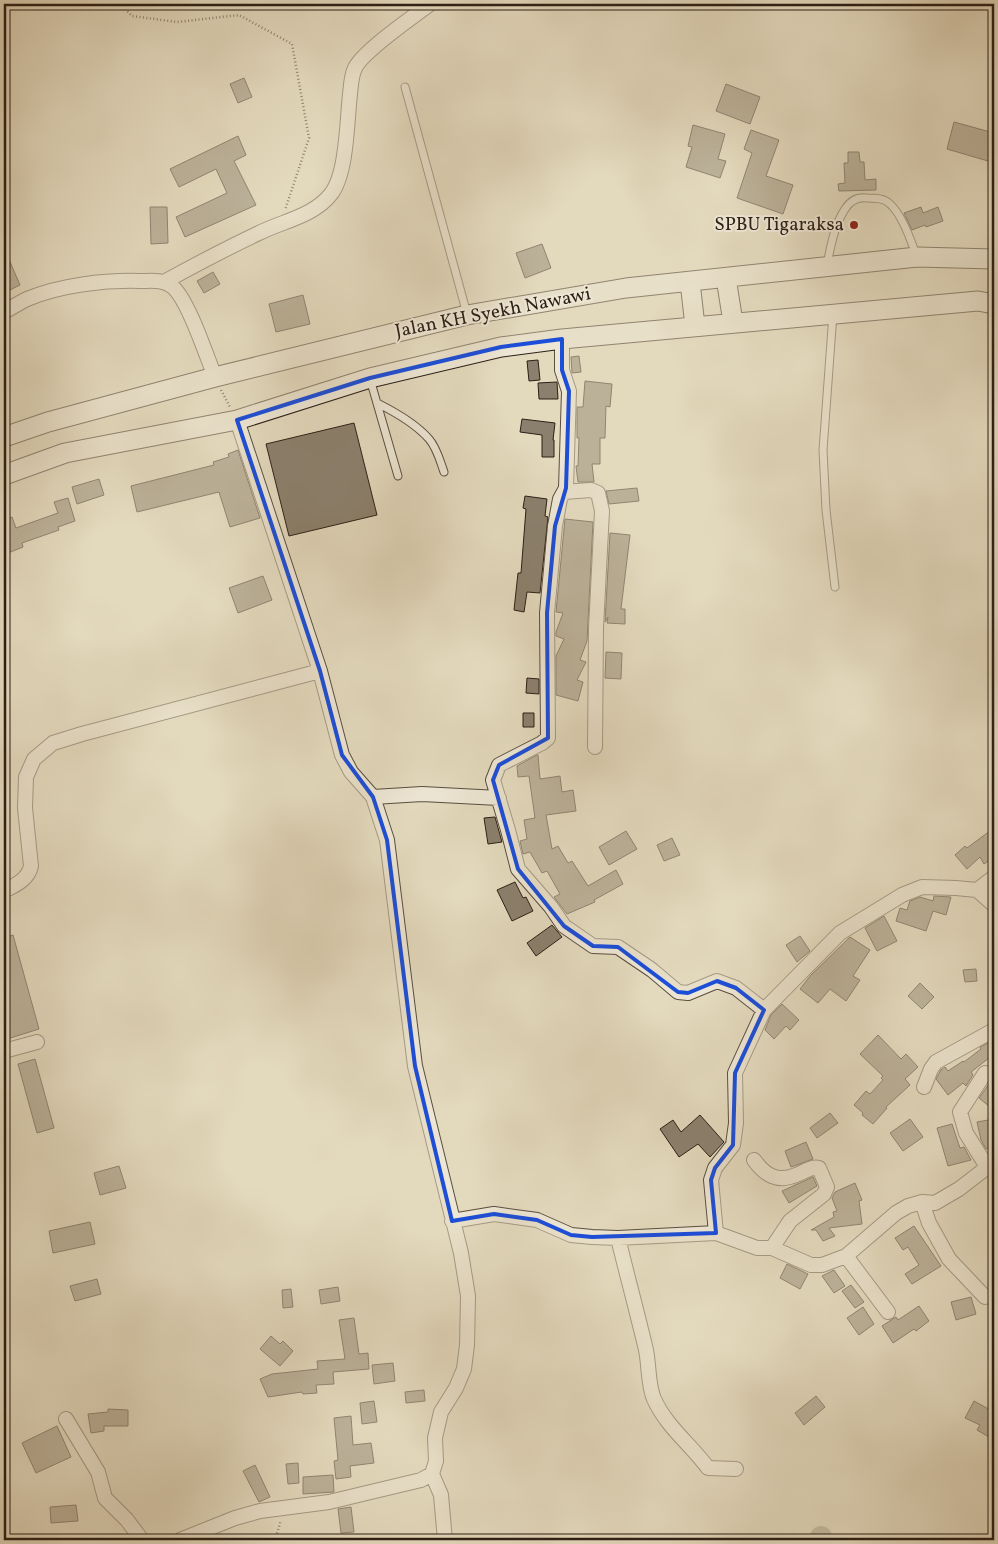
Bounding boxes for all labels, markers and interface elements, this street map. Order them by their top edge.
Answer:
place label: SPBU Tigaraksa [714,212,844,238]
marker: SPBU Tigaraksa [848,219,860,231]
street label: Jalan KH Syekh Nawawi [393,281,593,345]

